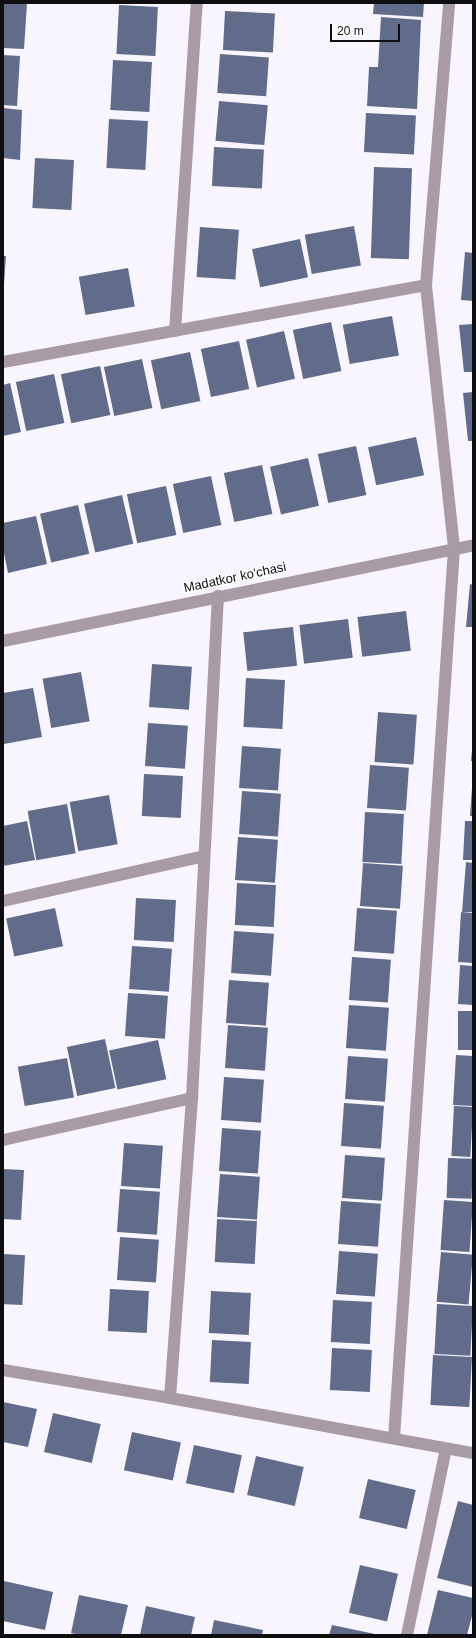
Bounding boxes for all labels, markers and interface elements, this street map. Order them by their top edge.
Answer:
scale bar [332,16,402,42]
text: 20 m [337,24,364,38]
street label: Madatkor ko'chasi [182,560,288,596]

